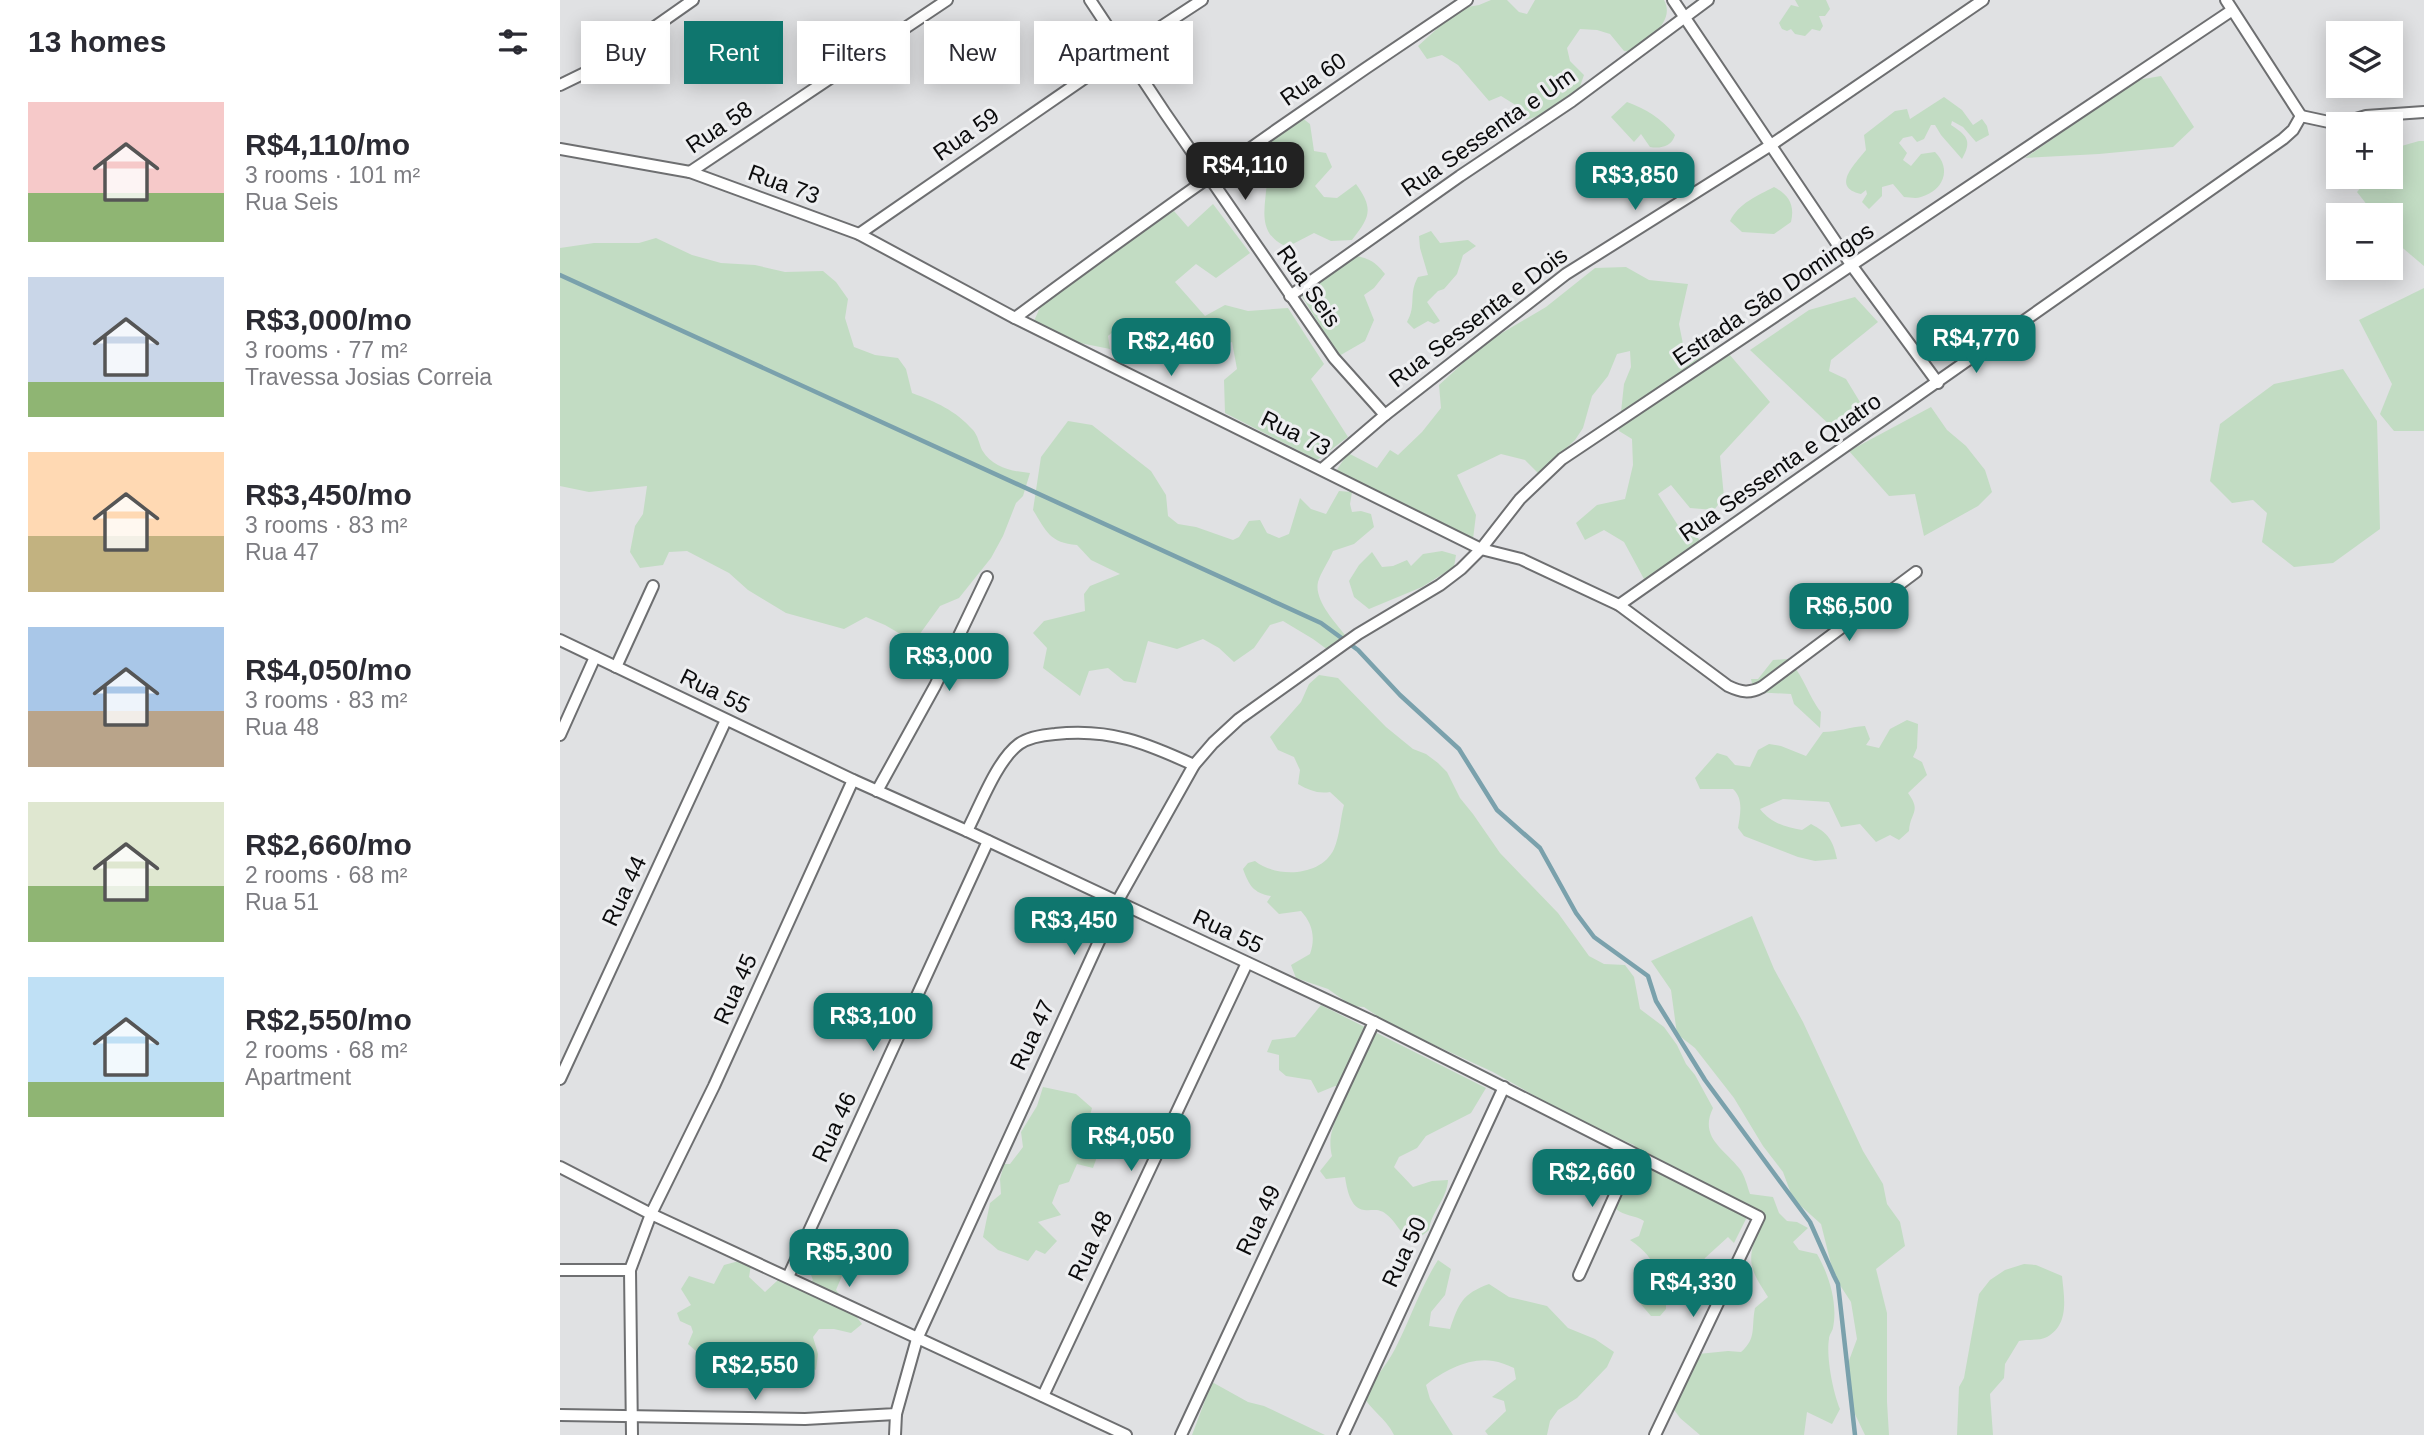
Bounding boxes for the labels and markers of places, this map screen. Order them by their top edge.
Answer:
pin: R$4,110 [1180,142,1310,202]
pin: R$3,850 [1570,152,1700,212]
pin: R$4,770 [1911,316,2041,375]
pin: R$2,460 [1106,318,1236,378]
pin: R$6,500 [1784,584,1914,643]
pin: R$3,000 [884,634,1014,693]
pin: R$3,450 [1009,898,1139,957]
pin: R$3,100 [808,993,938,1053]
pin: R$4,050 [1066,1114,1196,1173]
pin: R$2,660 [1527,1150,1657,1209]
pin: R$5,300 [784,1230,914,1289]
pin: R$4,330 [1628,1260,1758,1319]
pin: R$2,550 [690,1342,820,1402]

